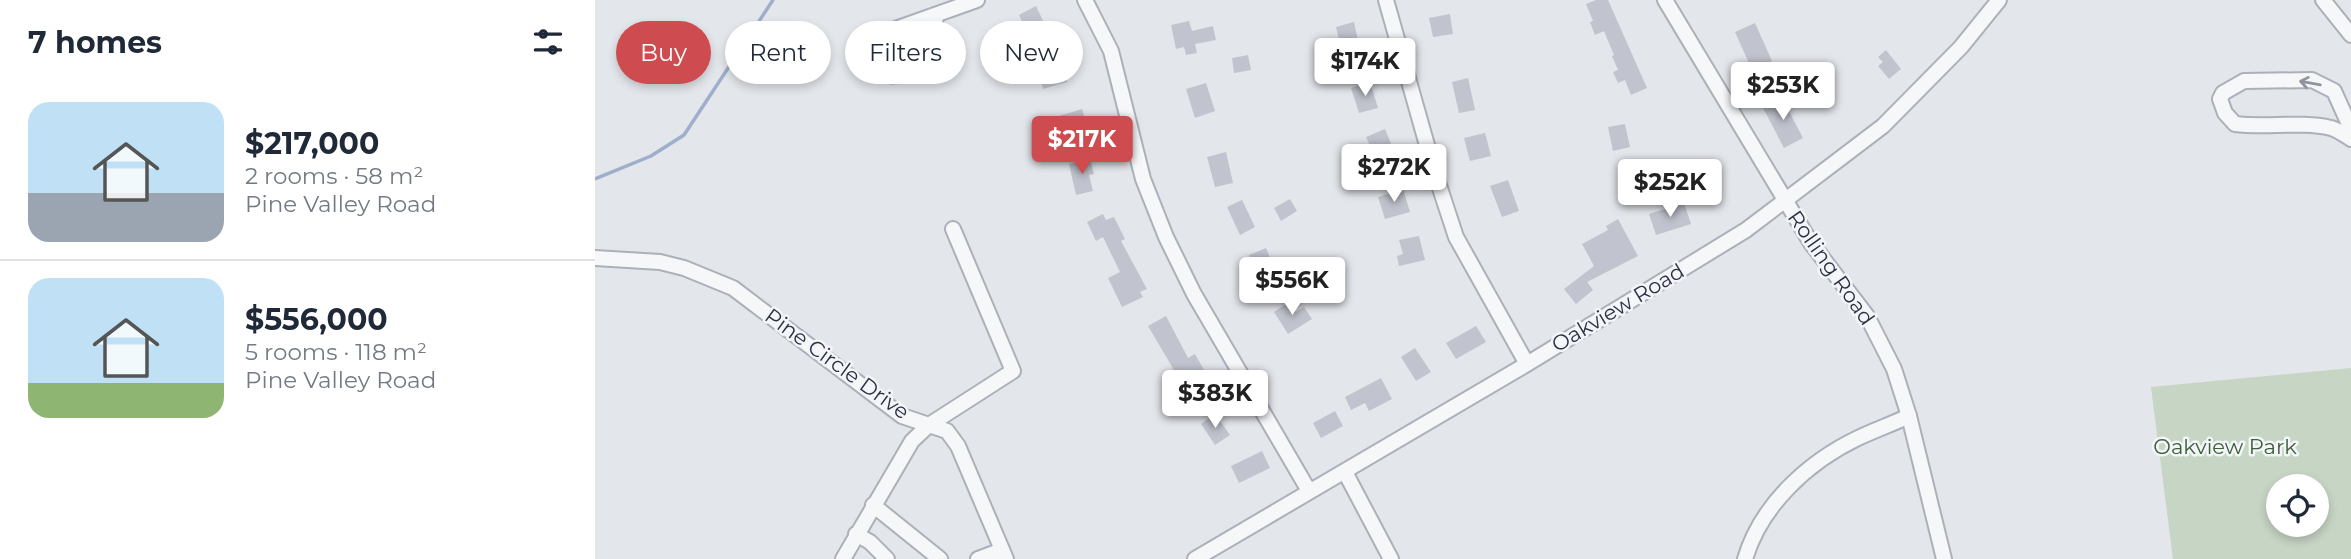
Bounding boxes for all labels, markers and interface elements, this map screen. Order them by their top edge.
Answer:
chip: Buy [616,21,711,84]
chip: Rent [725,21,831,84]
chip: Filters [845,21,966,84]
chip: New [980,21,1083,84]
icon: filters [529,23,567,61]
text: 7 homes [28,24,162,61]
pin: $174K [1316,38,1414,98]
text: $174K [1330,47,1400,75]
pin: $253K [1734,62,1832,122]
text: $253K [1747,71,1819,99]
one-way arrow [2299,76,2321,89]
pin: $217K [1033,116,1131,176]
text: $217,000 [245,125,379,162]
text: $217K [1048,125,1116,153]
icon: home [84,130,168,214]
pin: $272K [1345,144,1443,204]
text: $272K [1357,153,1431,181]
pin: $252K [1621,160,1719,219]
text: 2 rooms · 58 m² [245,162,423,190]
text: $252K [1634,168,1706,196]
text: Pine Valley Road [245,190,436,218]
street label: Rolling Road [1783,206,1880,330]
pin: $556K [1243,258,1341,317]
street label: Oakview Road [1547,258,1689,357]
text: $556K [1255,266,1329,294]
text: $556,000 [245,301,388,338]
street label: Pine Circle Drive [760,303,914,424]
icon: home [84,306,168,390]
text: 5 rooms · 118 m² [245,338,427,366]
text: Pine Valley Road [245,366,436,394]
pin: $383K [1166,370,1264,430]
text: $383K [1178,379,1252,407]
park label: Oakview Park [2153,434,2297,459]
map controls [2266,474,2329,537]
button: locate [2266,474,2329,537]

